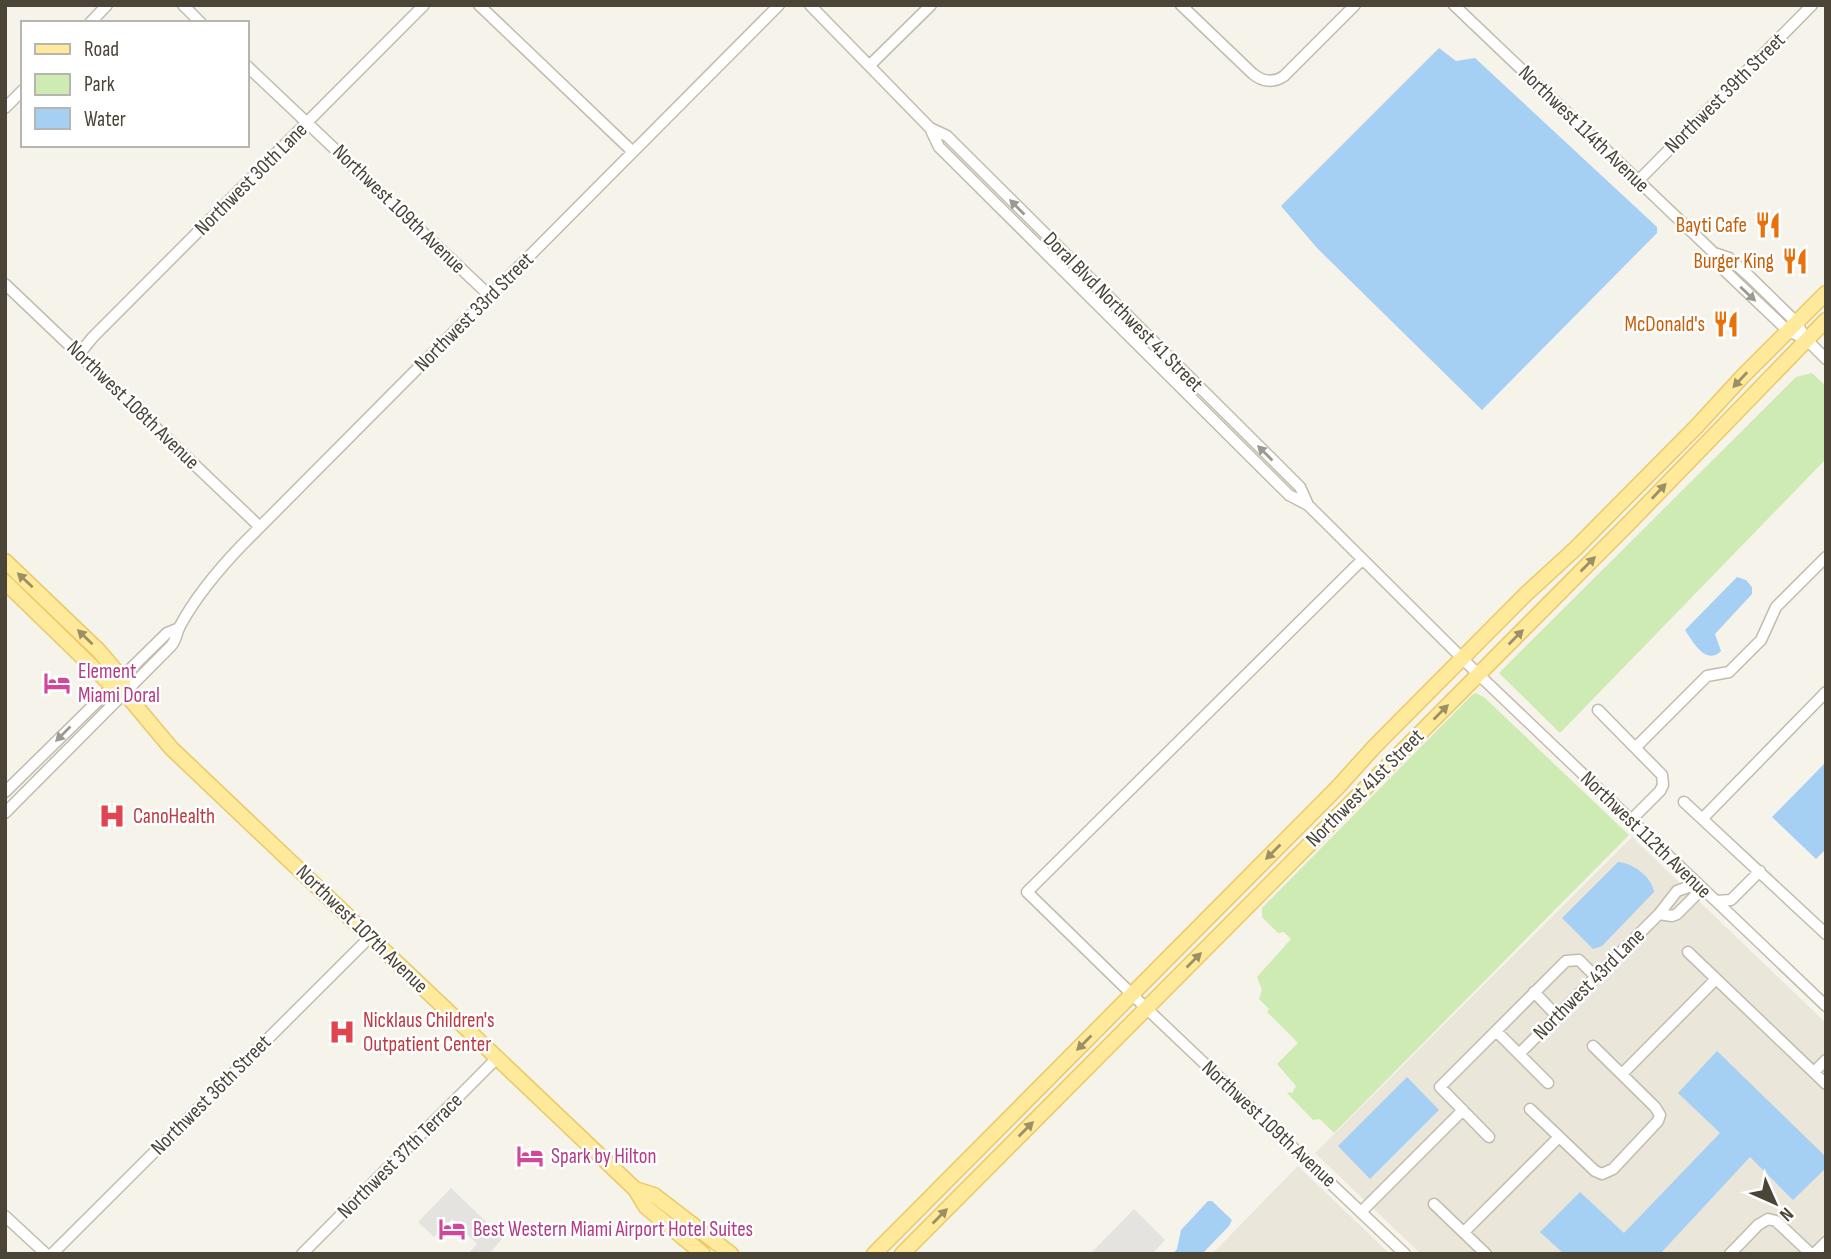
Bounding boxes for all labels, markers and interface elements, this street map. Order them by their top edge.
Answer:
legend [21,21,248,147]
street label: Northwest 39th Street [1660,28,1790,158]
text: Road [84,37,119,62]
street label: Northwest 114th Avenue [1513,60,1655,198]
text: Park [84,72,115,97]
text: Water [84,107,126,132]
street label: Northwest 30th Lane [190,118,312,240]
street label: Northwest 109th Avenue [327,139,471,279]
one-way arrow [1009,199,1026,215]
restaurant icon: Bayti Cafe [1753,210,1783,240]
place label: Bayti Cafe [1676,213,1747,238]
street label: Doral Blvd Northwest 41 Street [1038,227,1208,397]
restaurant icon: Burger King [1780,246,1810,276]
street label: Northwest 33rd Street [409,247,539,377]
place label: Burger King [1693,249,1774,274]
one-way arrow [1740,285,1757,302]
restaurant icon: McDonald's [1711,309,1741,339]
place label: McDonald's [1625,312,1705,337]
street label: Northwest 108th Avenue [62,335,204,475]
one-way arrow [1732,371,1748,389]
one-way arrow [1258,445,1274,462]
one-way arrow [1651,482,1667,500]
one-way arrow [1580,555,1597,572]
one-way arrow [17,572,34,588]
one-way arrow [77,629,94,645]
one-way arrow [1507,629,1523,646]
place label: Element Miami Doral [78,659,160,708]
hotel icon: Element Miami Doral [42,668,72,698]
one-way arrow [1432,704,1449,720]
street label: Northwest 41st Street [1301,724,1429,852]
one-way arrow [55,725,72,742]
street label: Northwest 112th Avenue [1575,766,1717,904]
hospital icon: CanoHealth [97,801,127,831]
place label: CanoHealth [133,804,215,829]
one-way arrow [1265,844,1282,860]
street label: Northwest 107th Avenue [291,860,433,998]
street label: Northwest 43rd Lane [1528,923,1650,1045]
one-way arrow [1186,952,1202,969]
place label: Nicklaus Children's Outpatient Center [363,1008,495,1057]
hospital icon: Nicklaus Children's Outpatient Center [327,1017,357,1047]
street label: Northwest 36th Street [146,1030,276,1160]
one-way arrow [1075,1034,1092,1051]
street label: Northwest 109th Avenue [1197,1055,1341,1193]
street label: Northwest 37th Terrace [332,1088,468,1224]
one-way arrow [1018,1120,1035,1137]
hotel icon: Spark by Hilton [515,1141,545,1171]
place label: Spark by Hilton [551,1144,657,1169]
north arrow [1740,1168,1810,1238]
text: N [1774,1202,1798,1226]
one-way arrow [932,1207,949,1224]
hotel icon: Best Western Miami Airport Hotel Suites [437,1214,467,1244]
place label: Best Western Miami Airport Hotel Suites [473,1217,753,1242]

